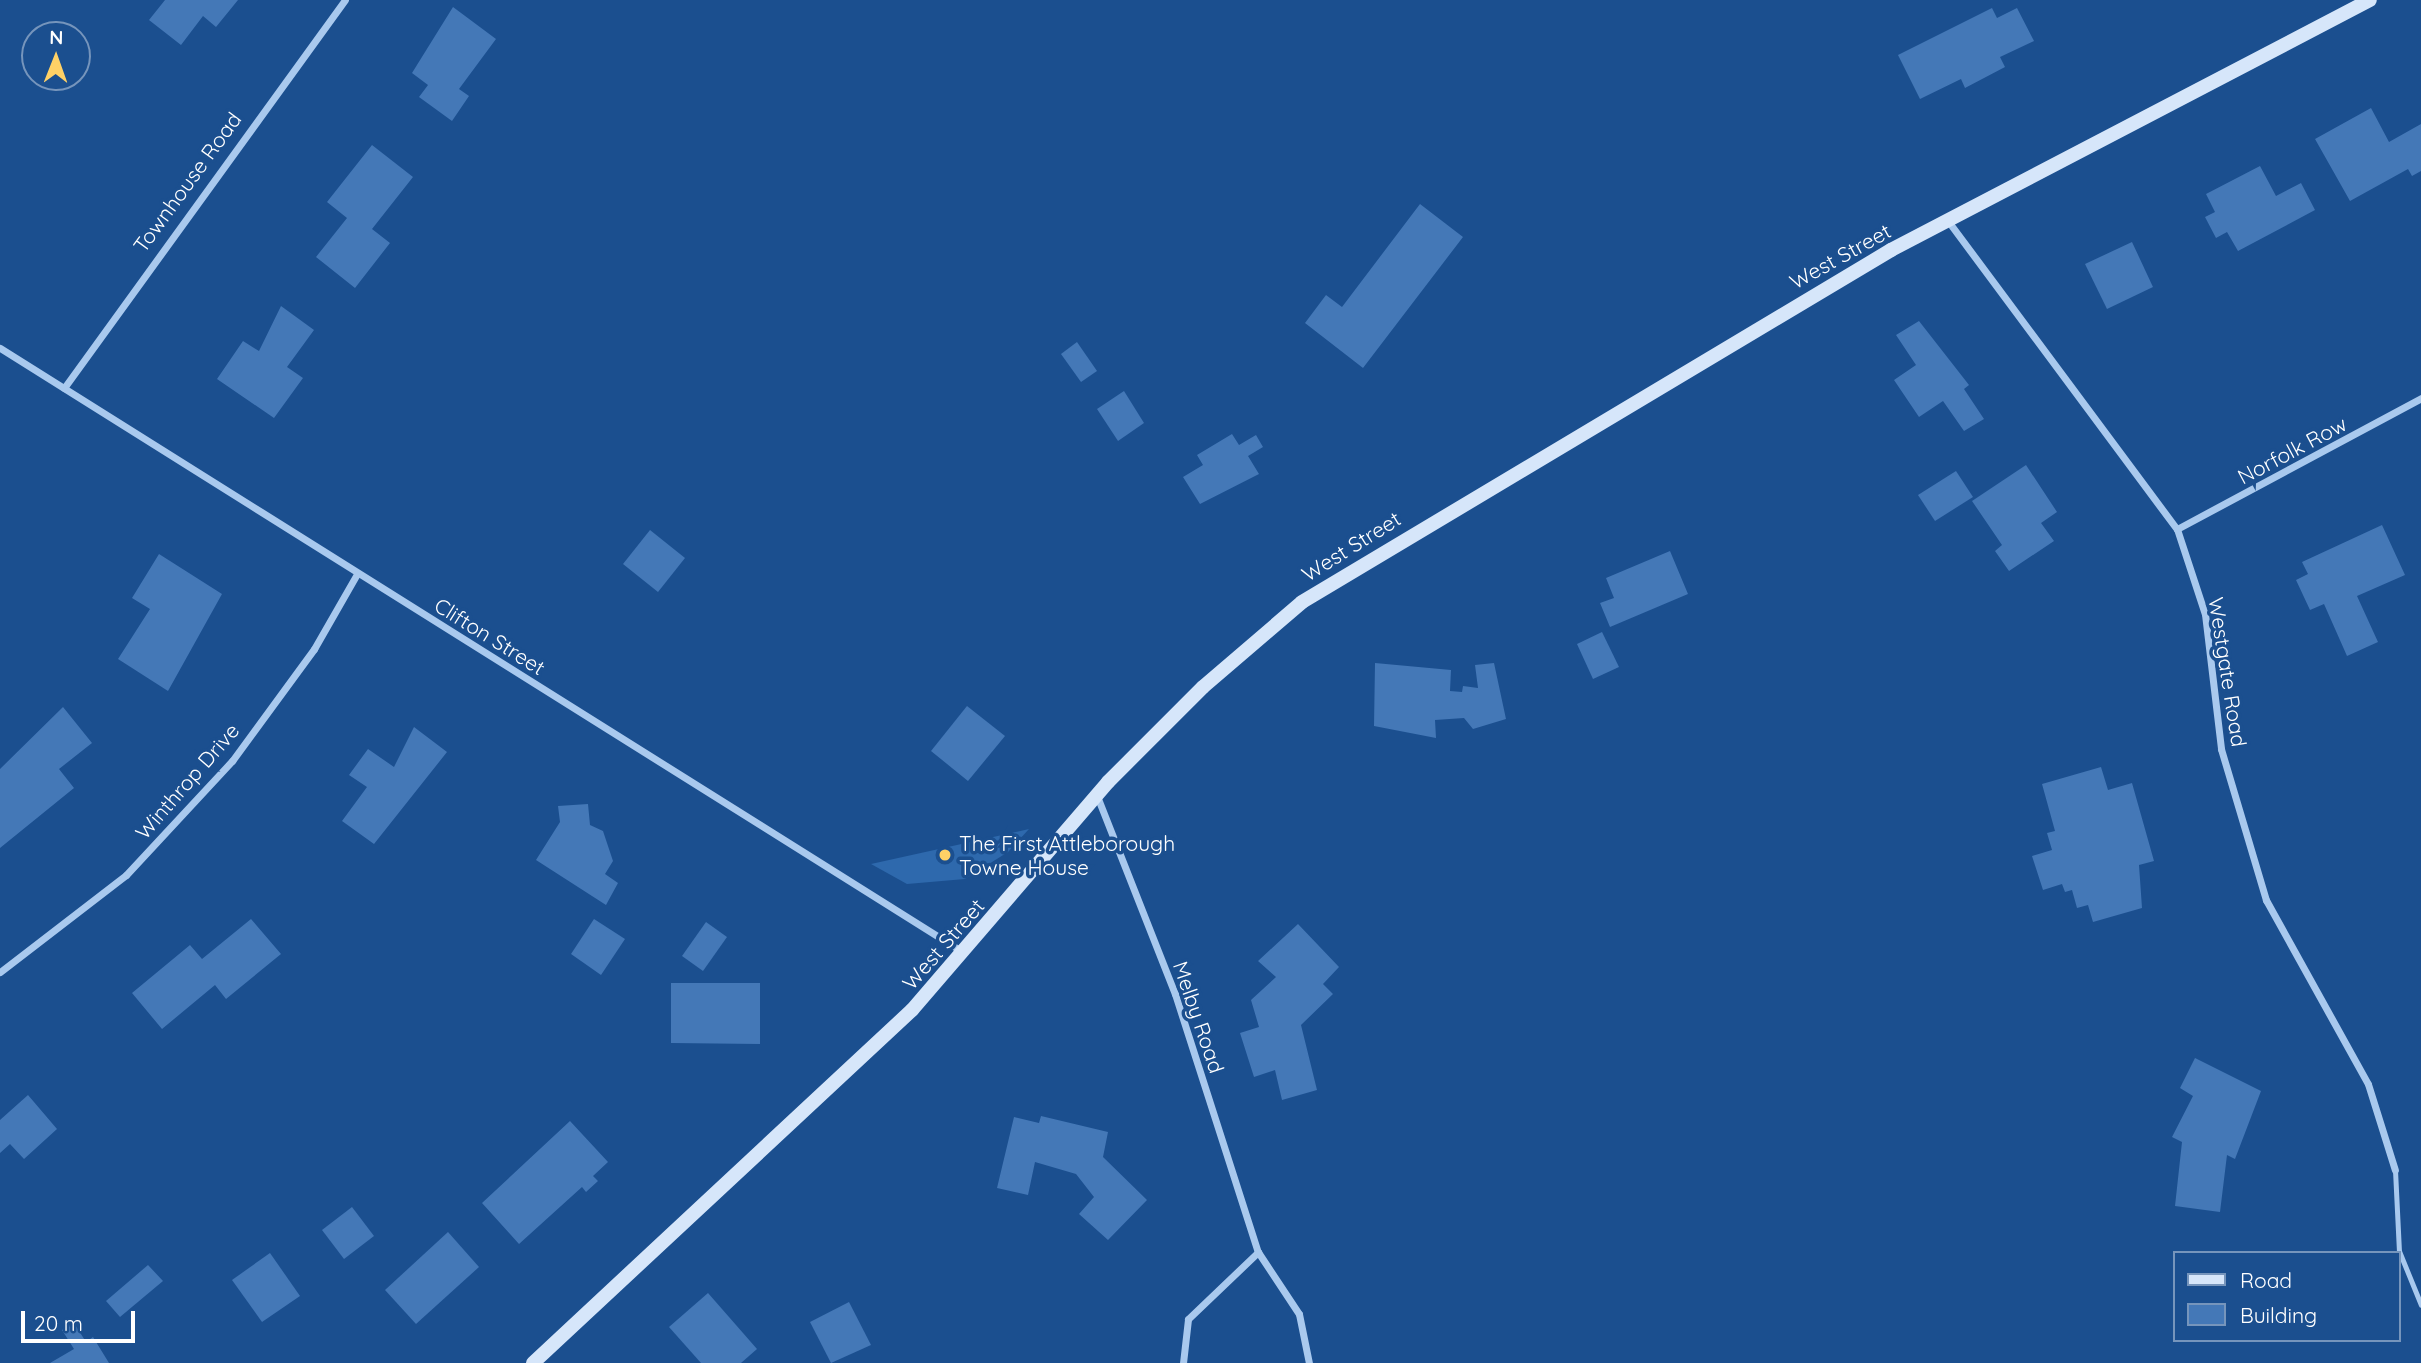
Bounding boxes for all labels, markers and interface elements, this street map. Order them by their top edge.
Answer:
north arrow [21,21,91,91]
text: N [49,25,64,49]
street label: Townhouse Road [128,107,246,257]
street label: West Street [1785,218,1895,294]
street label: Norfolk Row [2233,411,2351,489]
street label: West Street [1297,506,1405,586]
street label: Clifton Street [430,592,550,680]
street label: Westgate Road [2204,595,2252,749]
street label: Winthrop Drive [130,718,244,844]
place label: The First Attleborough Towne House [959,830,1175,880]
marker: The First Attleborough Towne House [937,847,953,863]
street label: West Street [897,893,989,995]
street label: Melby Road [1168,958,1230,1076]
legend [2172,1251,2400,1342]
text: Road [2240,1267,2292,1293]
scale bar [24,1296,138,1340]
text: Building [2240,1302,2317,1328]
text: 20 m [34,1310,83,1336]

